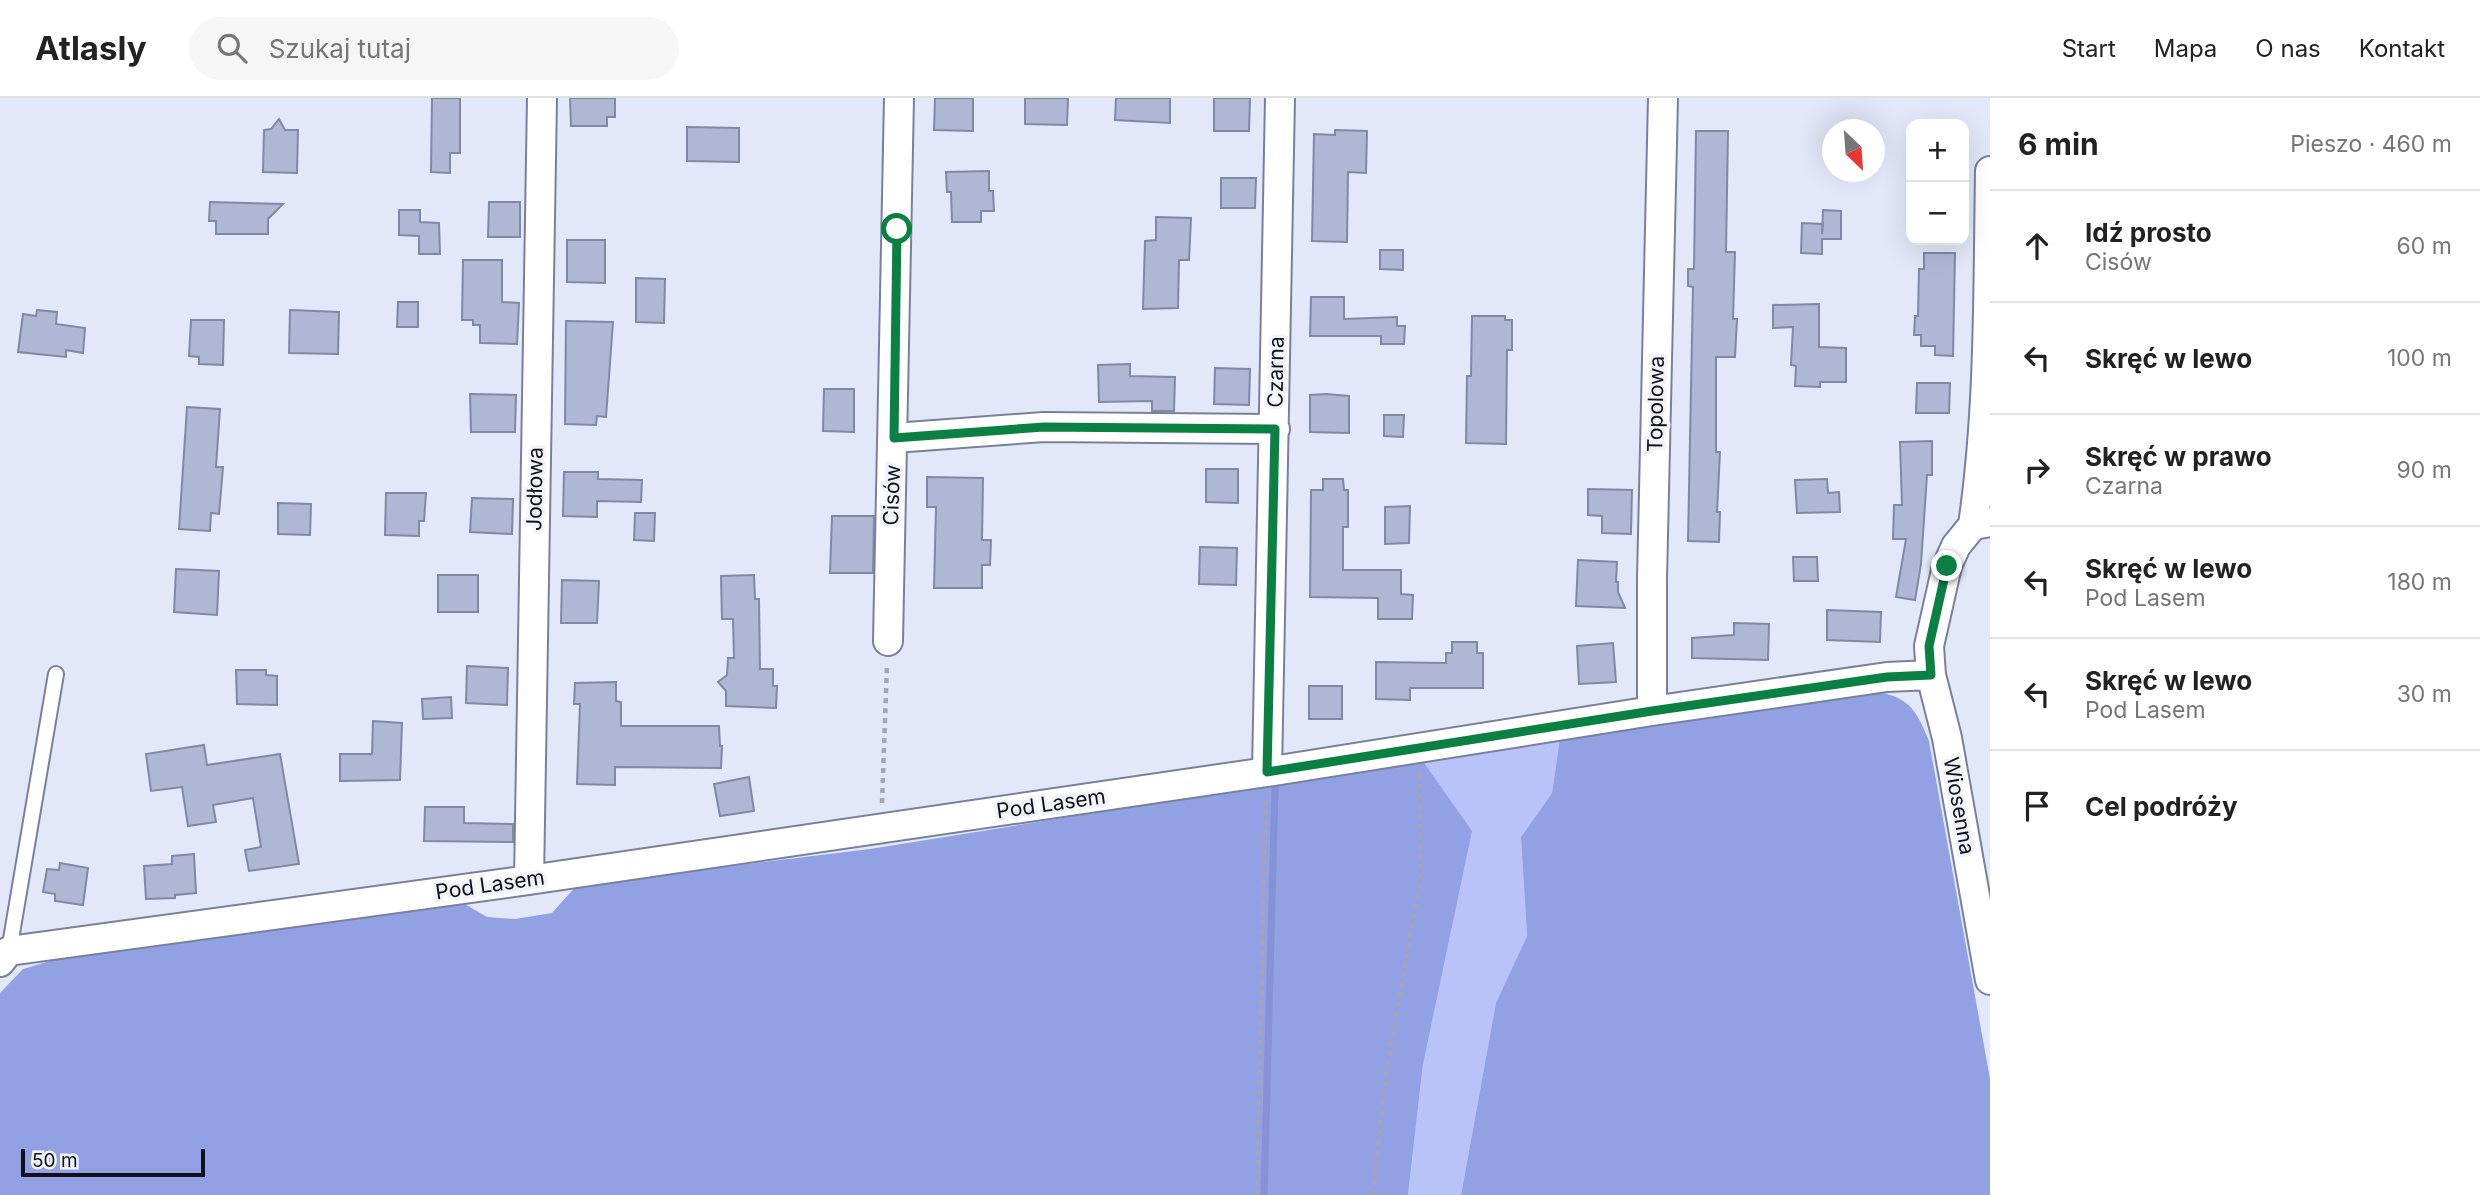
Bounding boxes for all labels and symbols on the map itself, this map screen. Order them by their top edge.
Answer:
north arrow [1822,119,1885,182]
route start [881,213,912,244]
street label: Czarna [1262,336,1289,408]
street label: Topolowa [1642,356,1669,452]
street label: Jodłowa [521,447,548,531]
street label: Cisów [878,464,905,526]
route end [1931,550,1962,581]
street label: Wiosenna [1939,755,1980,856]
street label: Pod Lasem [995,783,1107,824]
street label: Pod Lasem [434,864,546,905]
scale bar [21,1146,205,1178]

